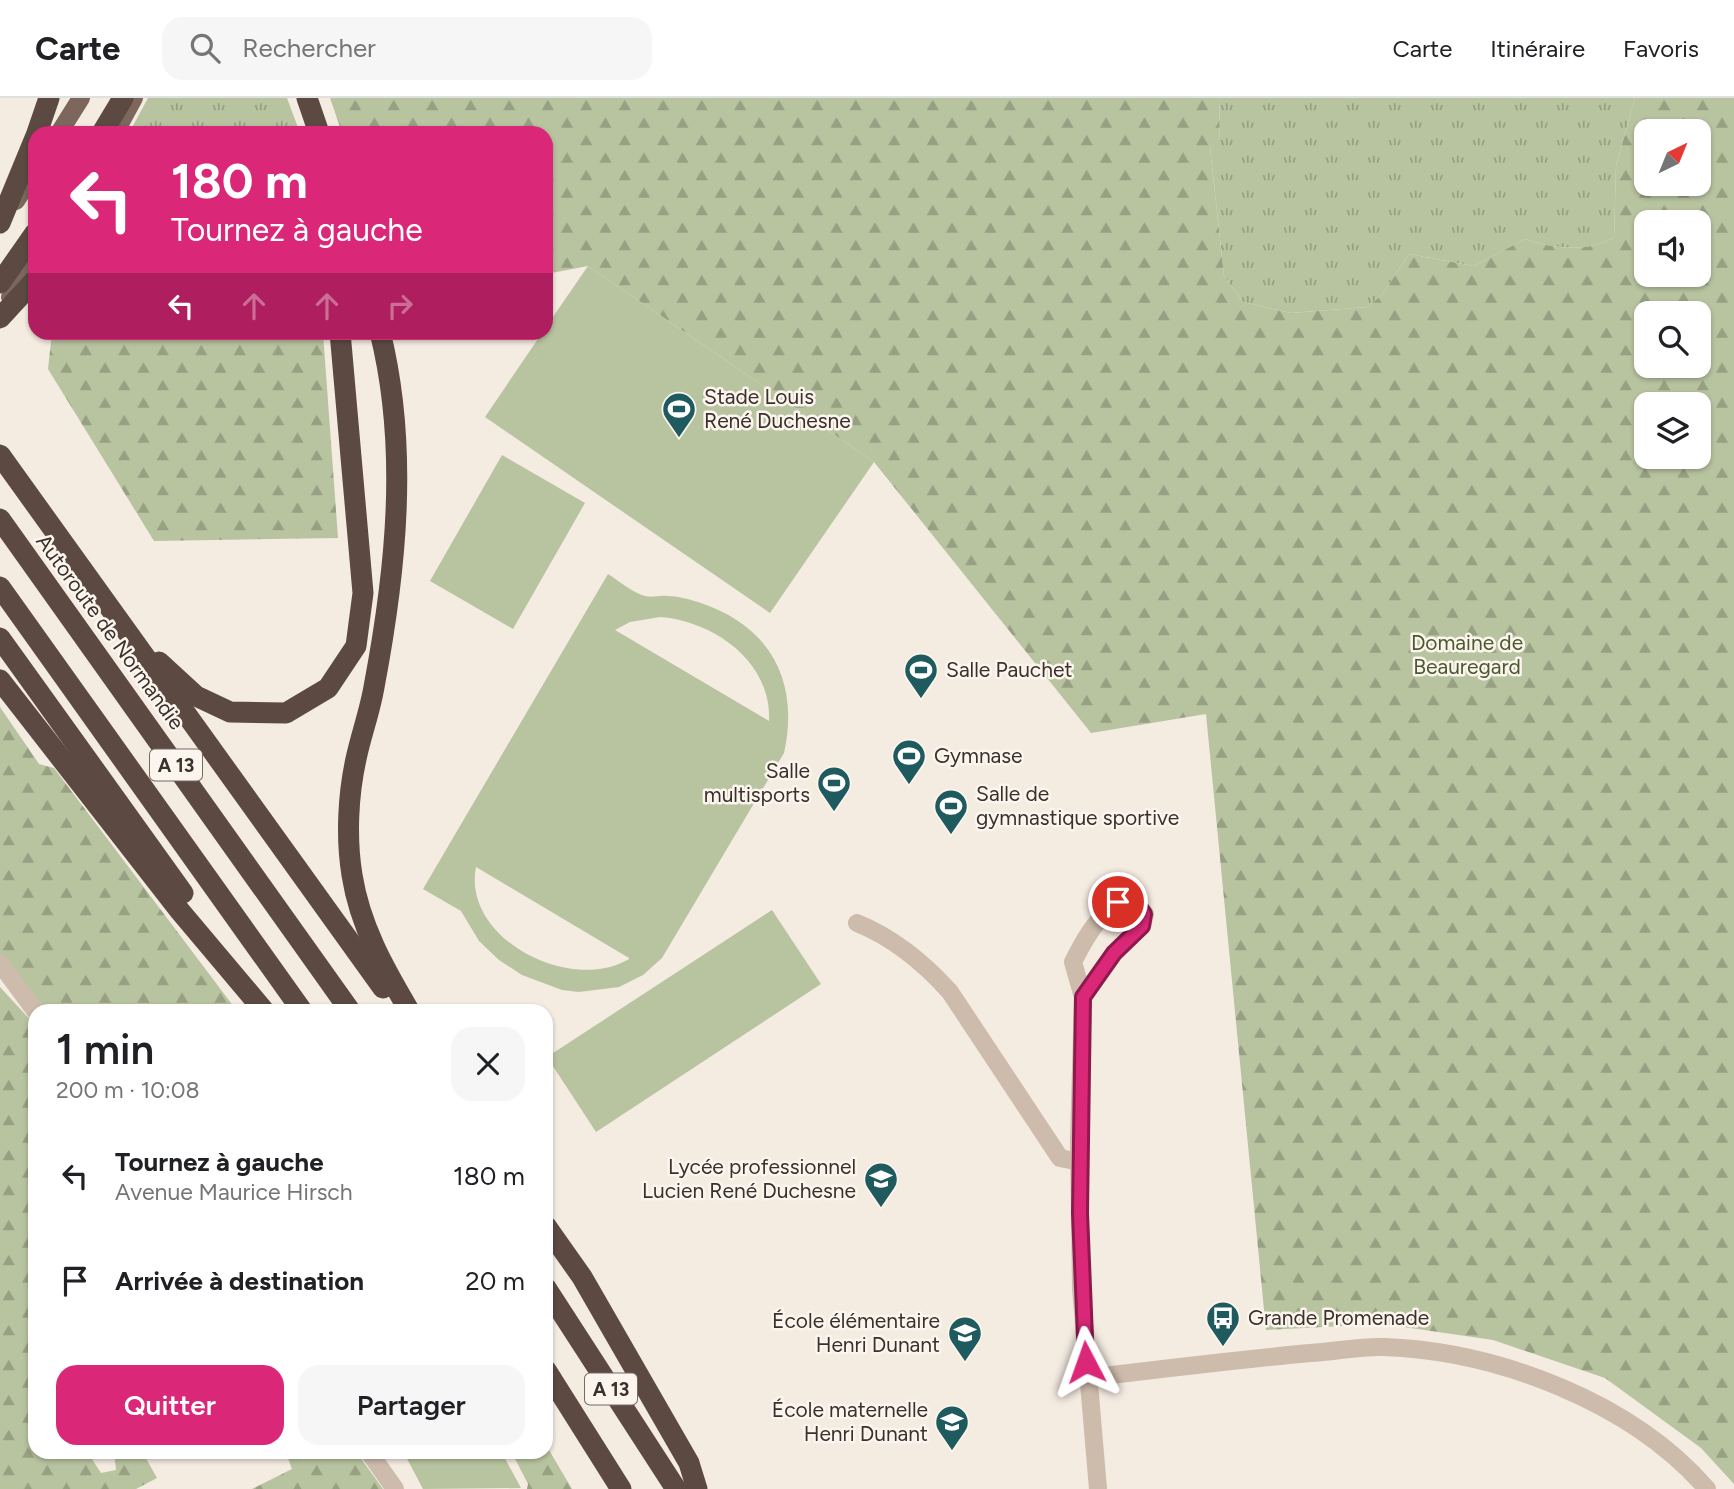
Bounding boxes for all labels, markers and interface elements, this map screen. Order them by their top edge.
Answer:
search box [162,17,652,80]
text: Carte [35,29,120,68]
icon: search [186,29,224,67]
text: Rechercher [242,32,376,64]
text: Carte [1392,34,1452,63]
text: Itinéraire [1490,34,1585,63]
text: Favoris [1623,34,1699,63]
north arrow [1634,119,1712,196]
map controls [1634,119,1711,469]
text: 180 m [171,151,308,210]
icon: left [56,154,147,245]
button: sound [1634,210,1711,287]
text: Tournez à gauche [171,211,423,249]
icon: left [162,287,200,325]
icon: ahead [235,287,273,325]
icon: ahead [308,287,346,325]
icon: right [381,287,419,325]
button: search [1634,301,1711,378]
place label: Stade Louis René Duchesne [704,384,851,433]
sports icon: Stade Louis René Duchesne [660,390,698,439]
button: layers [1634,392,1711,469]
street label: Autoroute de Normandie [31,529,190,734]
park label: Domaine de Beauregard [1411,630,1523,679]
sports icon: Salle Pauchet [902,651,940,700]
place label: Salle Pauchet [946,657,1072,682]
sports icon: Gymnase [890,737,928,786]
place label: Gymnase [934,743,1023,768]
road number: A 13 [150,750,202,780]
place label: Salle multisports [704,758,810,807]
sports icon: Salle multisports [815,764,853,813]
place label: Salle de gymnastique sportive [976,781,1179,830]
sports icon: Salle de gymnastique sportive [932,787,970,836]
pin [1088,872,1148,932]
icon: arrive [1099,883,1137,921]
text: 1 min [56,1024,154,1075]
button: close [451,1027,525,1101]
text: 200 m · 10:08 [56,1076,200,1104]
text: Tournez à gauche [115,1146,324,1178]
place label: Lycée professionnel Lucien René Duchesne [642,1154,856,1203]
icon: left [56,1157,94,1195]
text: 180 m [453,1160,525,1192]
school or university icon: Lycée professionnel Lucien René Duchesne [862,1160,900,1209]
text: Avenue Maurice Hirsch [115,1178,353,1206]
icon: arrive [56,1262,94,1300]
text: Arrivée à destination [115,1265,364,1297]
text: 20 m [465,1265,525,1297]
bus stop icon: Grande Promenade [1204,1299,1242,1348]
place label: Grande Promenade [1248,1305,1429,1330]
place label: École élémentaire Henri Dunant [772,1308,940,1357]
school or university icon: École élémentaire Henri Dunant [946,1314,984,1363]
position arrow [1049,1325,1123,1399]
button: Quitter [56,1365,284,1445]
button: Partager [298,1365,525,1445]
road number: A 13 [585,1373,637,1404]
place label: École maternelle Henri Dunant [772,1397,928,1446]
school or university icon: École maternelle Henri Dunant [933,1403,971,1452]

